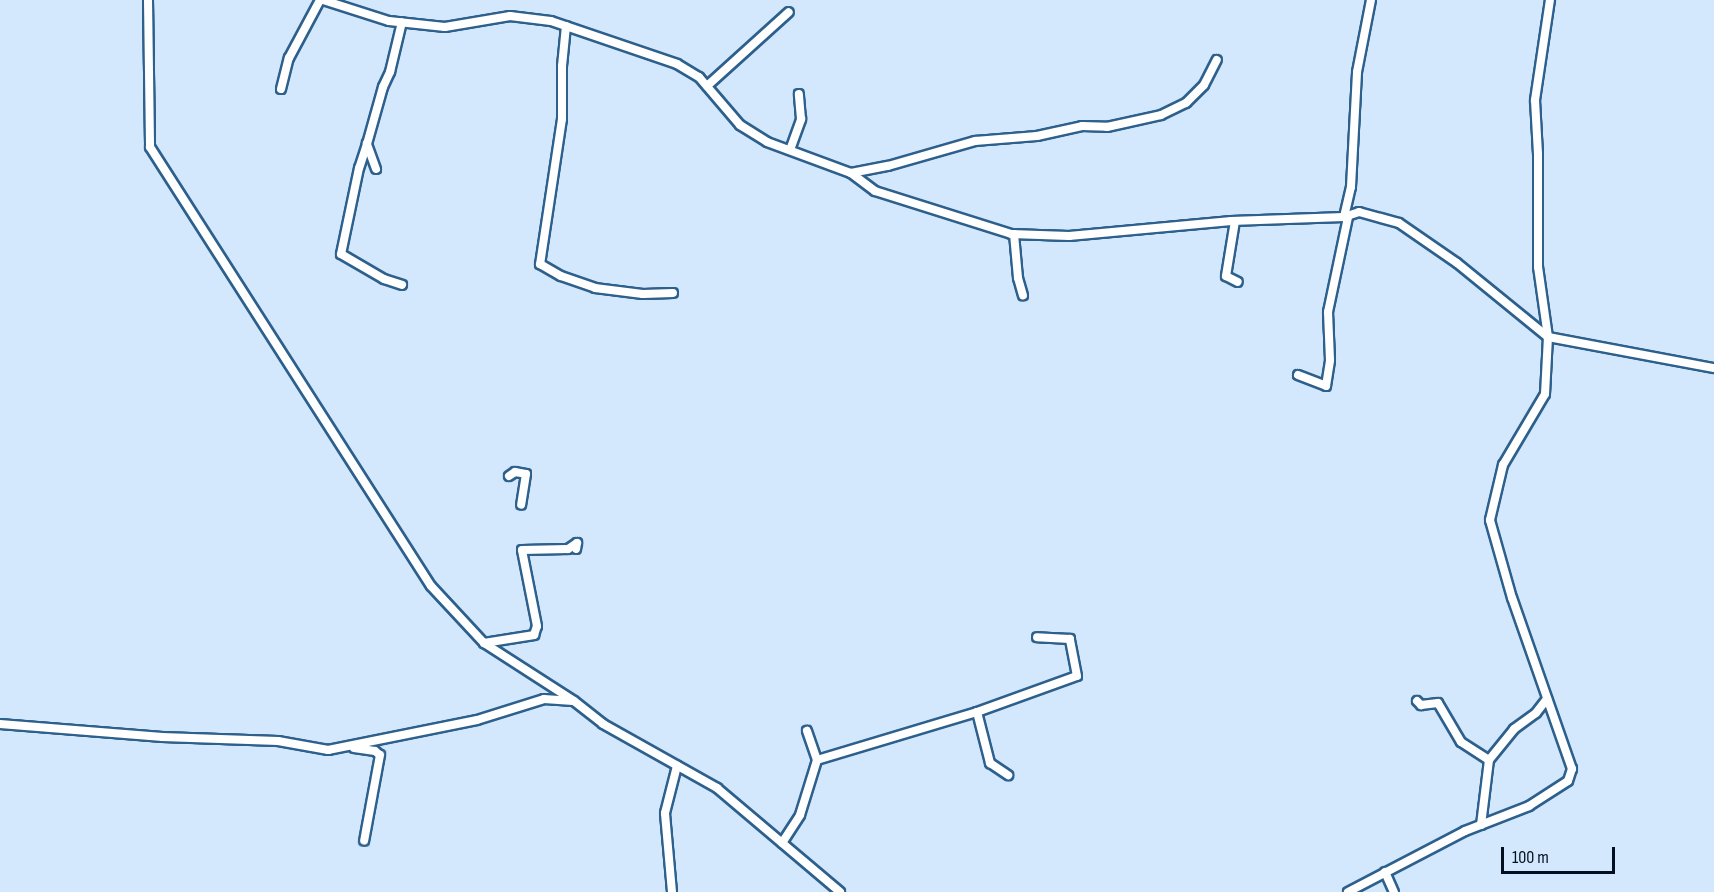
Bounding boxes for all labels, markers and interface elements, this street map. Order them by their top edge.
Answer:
scale bar [1504,835,1618,873]
text: 100 m [1512,847,1549,868]

